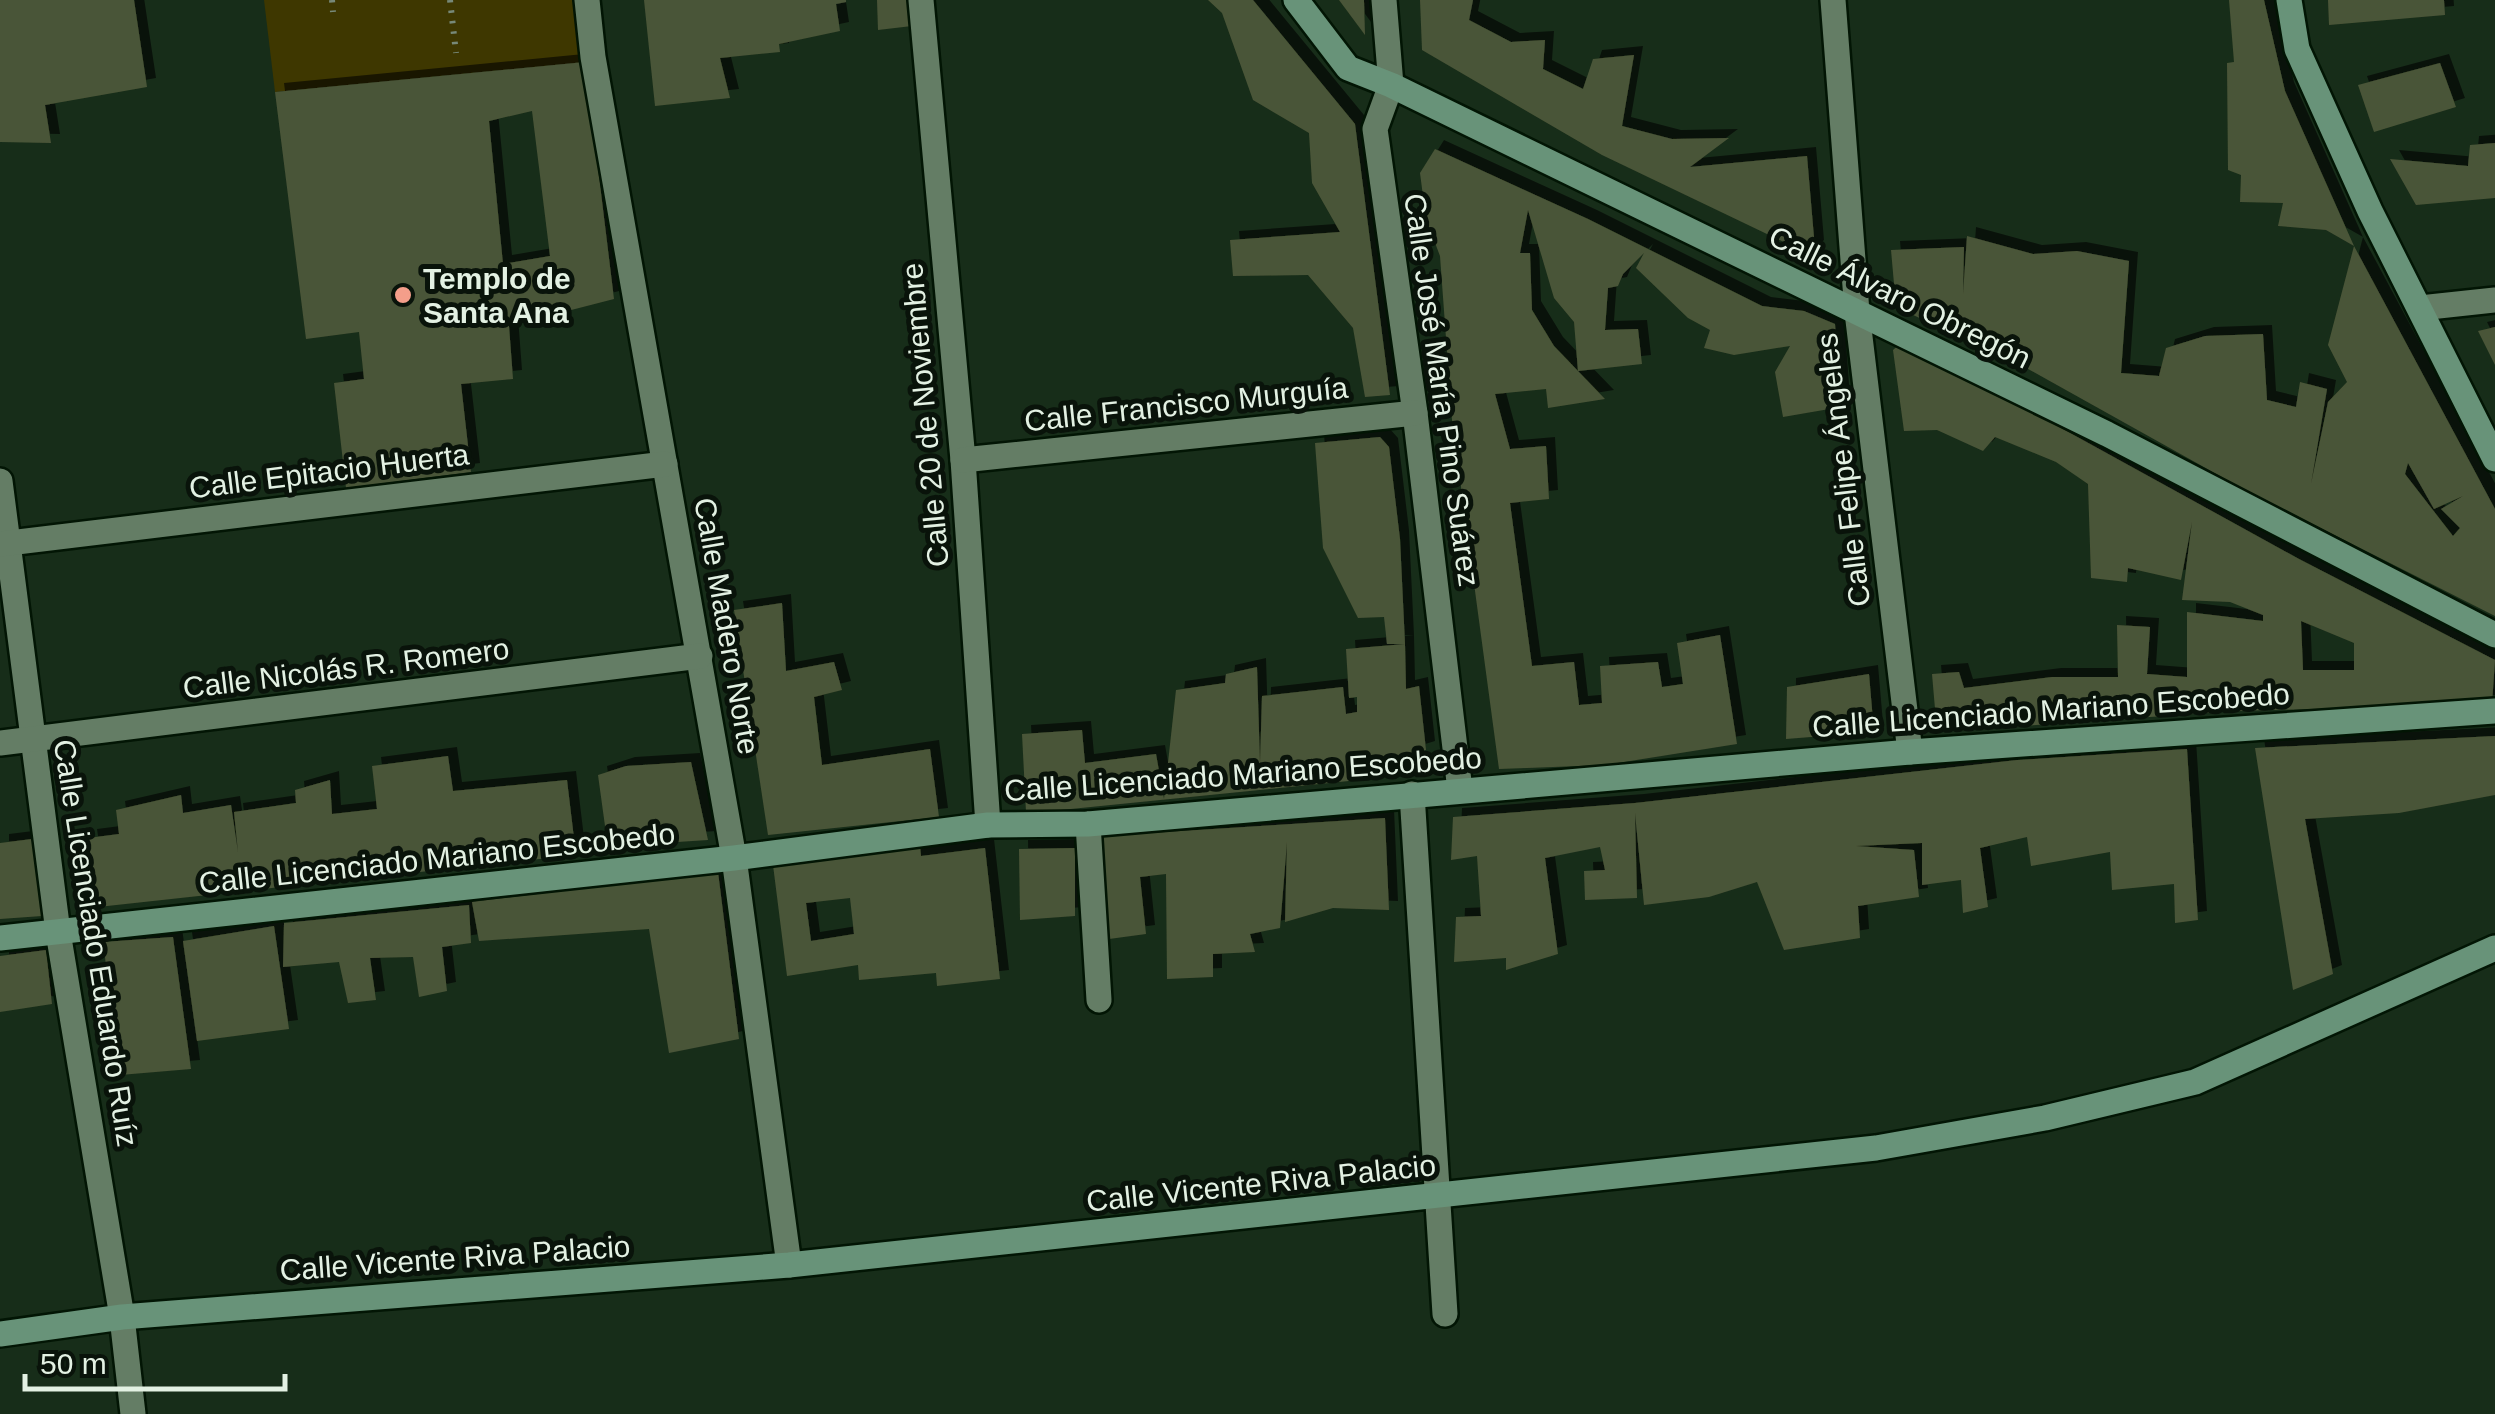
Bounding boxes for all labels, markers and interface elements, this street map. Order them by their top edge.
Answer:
street label: Calle José María Pino Suárez [1398,191,1486,589]
street label: Calle Álvaro Obregón [1764,219,2036,375]
place label: Templo de Santa Ana [423,262,571,329]
street label: Calle 20 de Noviembre [895,262,955,568]
marker: Templo de Santa Ana [392,284,414,306]
street label: Calle Felipe Ángeles [1810,331,1876,609]
street label: Calle Francisco Murguía [1023,371,1350,437]
street label: Calle Epitacio Huerta [187,437,471,505]
street label: Calle Madero Norte [688,495,766,757]
street label: Calle Nicolás R. Romero [181,632,511,704]
street label: Calle Licenciado Mariano Escobedo [1811,677,2291,743]
street label: Calle Licenciado Eduardo Ruíz [47,737,145,1149]
street label: Calle Licenciado Mariano Escobedo [1003,741,1483,807]
street label: Calle Licenciado Mariano Escobedo [197,817,677,899]
street label: Calle Vicente Riva Palacio [1085,1148,1437,1218]
street label: Calle Vicente Riva Palacio [279,1229,631,1287]
scale bar [25,1329,285,1391]
text: 50 m [40,1347,107,1380]

